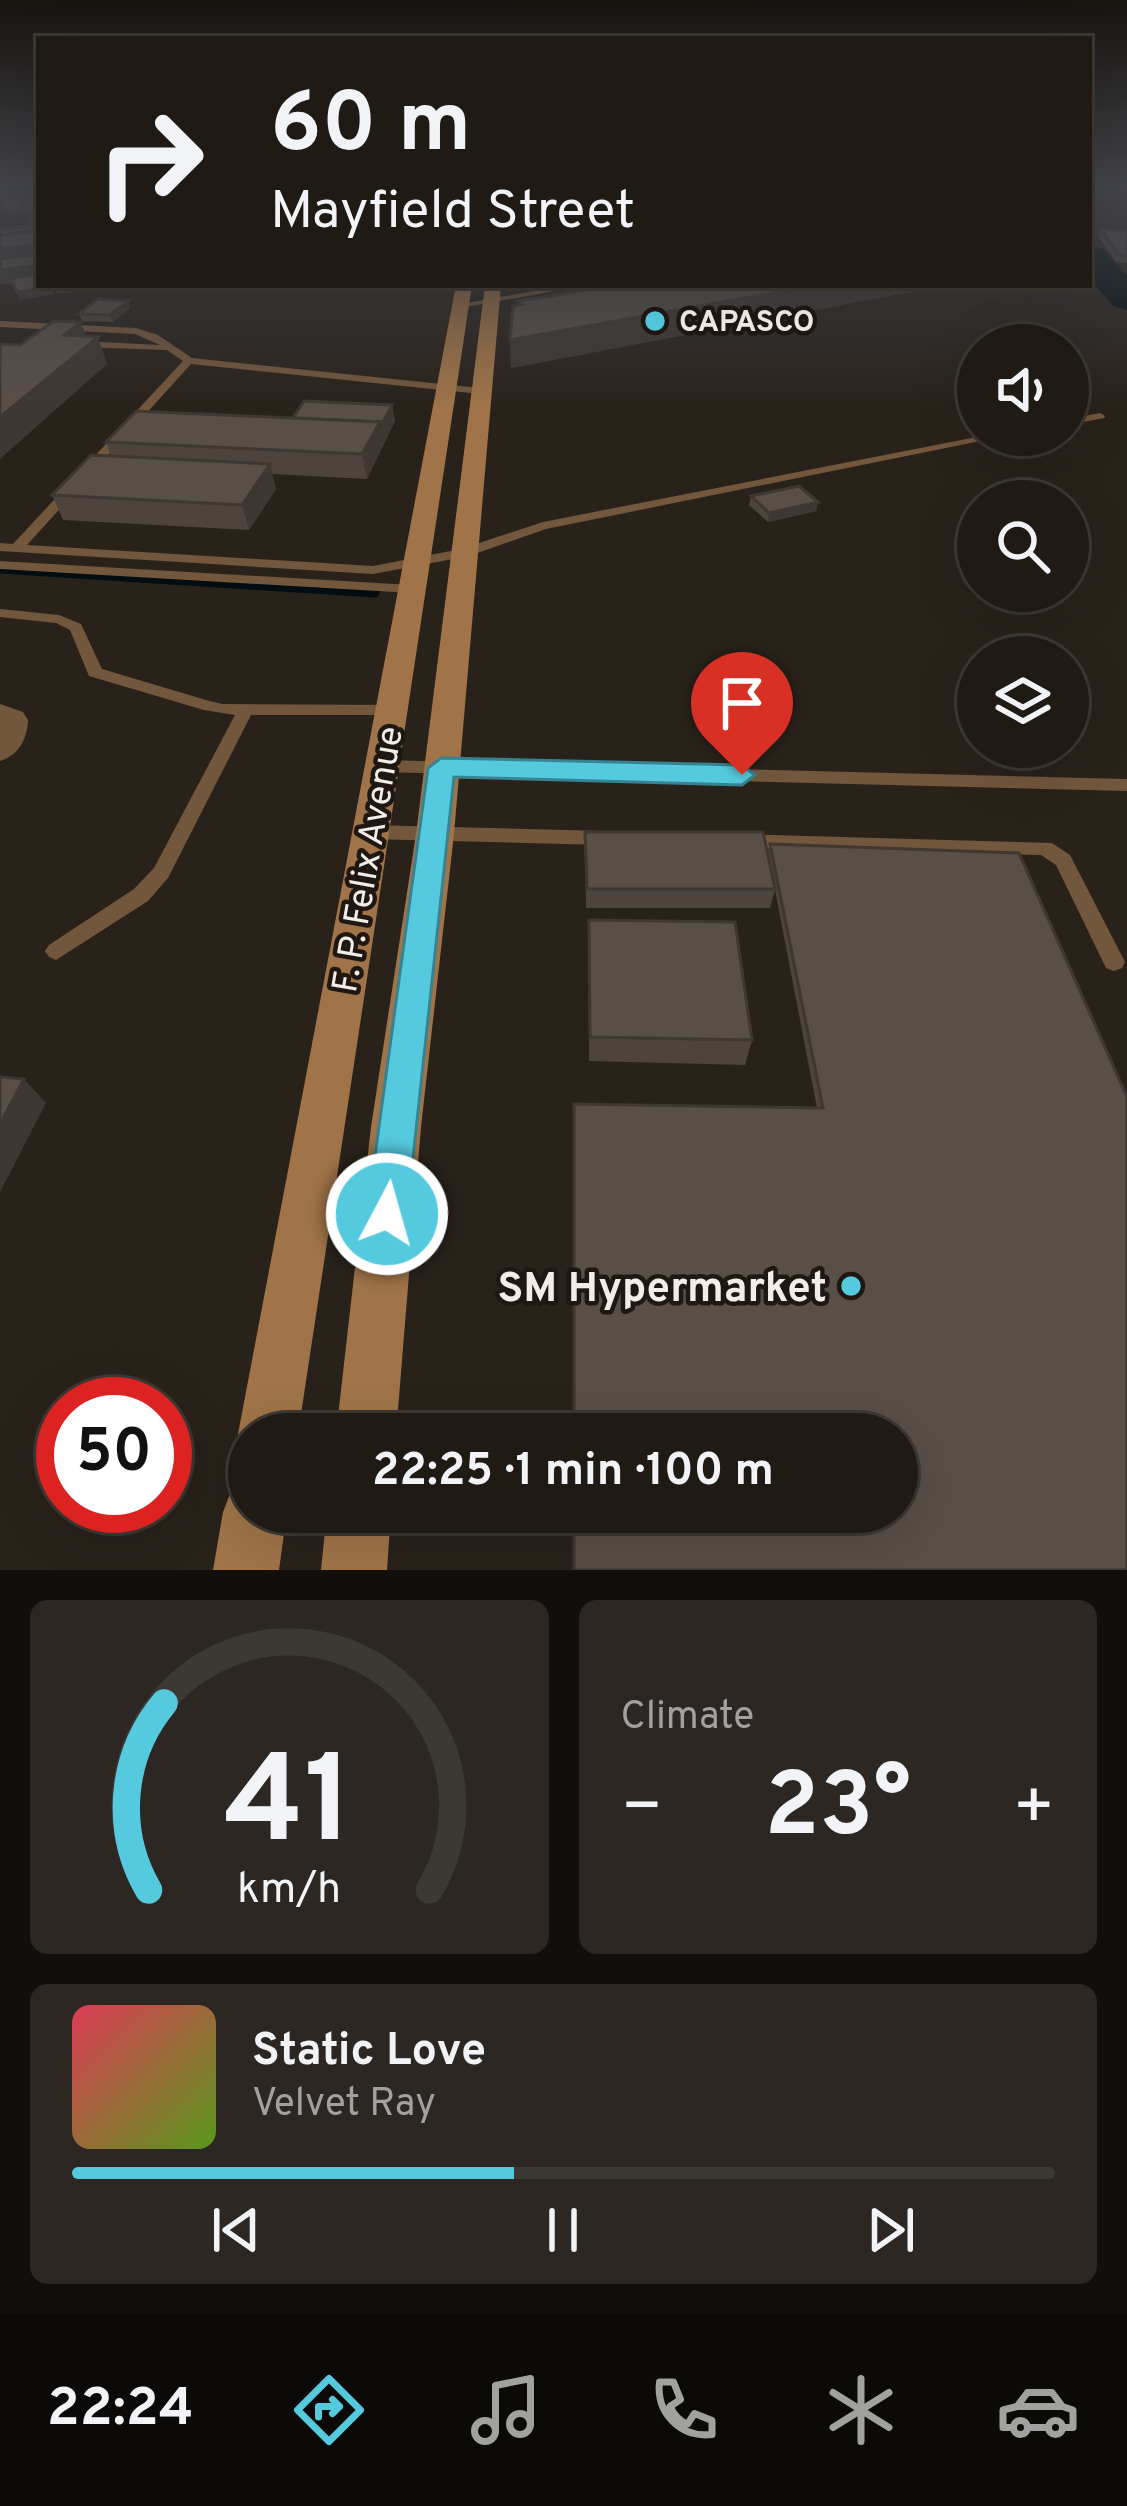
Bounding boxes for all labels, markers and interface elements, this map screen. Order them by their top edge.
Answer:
text: 60 m [270,75,471,181]
icon: right [72,84,228,240]
text: Mayfield Street [270,179,635,248]
place label: CAPASCO [679,305,814,342]
marker: CAPASCO [642,308,668,334]
map controls [957,324,1089,768]
button: sound [957,324,1089,456]
button: search [957,480,1089,612]
button: layers [957,636,1089,768]
pin [691,652,793,775]
icon: arrive [709,670,775,736]
street label: F. P. Felix Avenue [324,723,416,996]
position arrow [324,1151,450,1277]
place label: SM Hypermarket [498,1264,827,1317]
marker: SM Hypermarket [838,1273,864,1299]
speed limit sign: 50 [36,1377,192,1533]
text: 22:25 · 1 min · 100 m [372,1444,774,1501]
text: Climate [621,1694,754,1743]
text: 41 [224,1729,354,1887]
text: 23° [765,1754,911,1867]
text: − [621,1769,663,1852]
text: + [1012,1769,1055,1852]
text: km/h [237,1864,341,1918]
text: Static Love [252,2024,486,2081]
text: Velvet Ray [252,2081,436,2130]
icon: previous [203,2197,269,2263]
icon: pause [530,2197,596,2263]
icon: next [858,2197,924,2263]
icon: directions [287,2368,371,2452]
icon: music [464,2368,548,2452]
icon: phone [642,2368,726,2452]
icon: climate [819,2368,903,2452]
icon: car [996,2368,1080,2452]
text: 22:24 [47,2376,194,2445]

